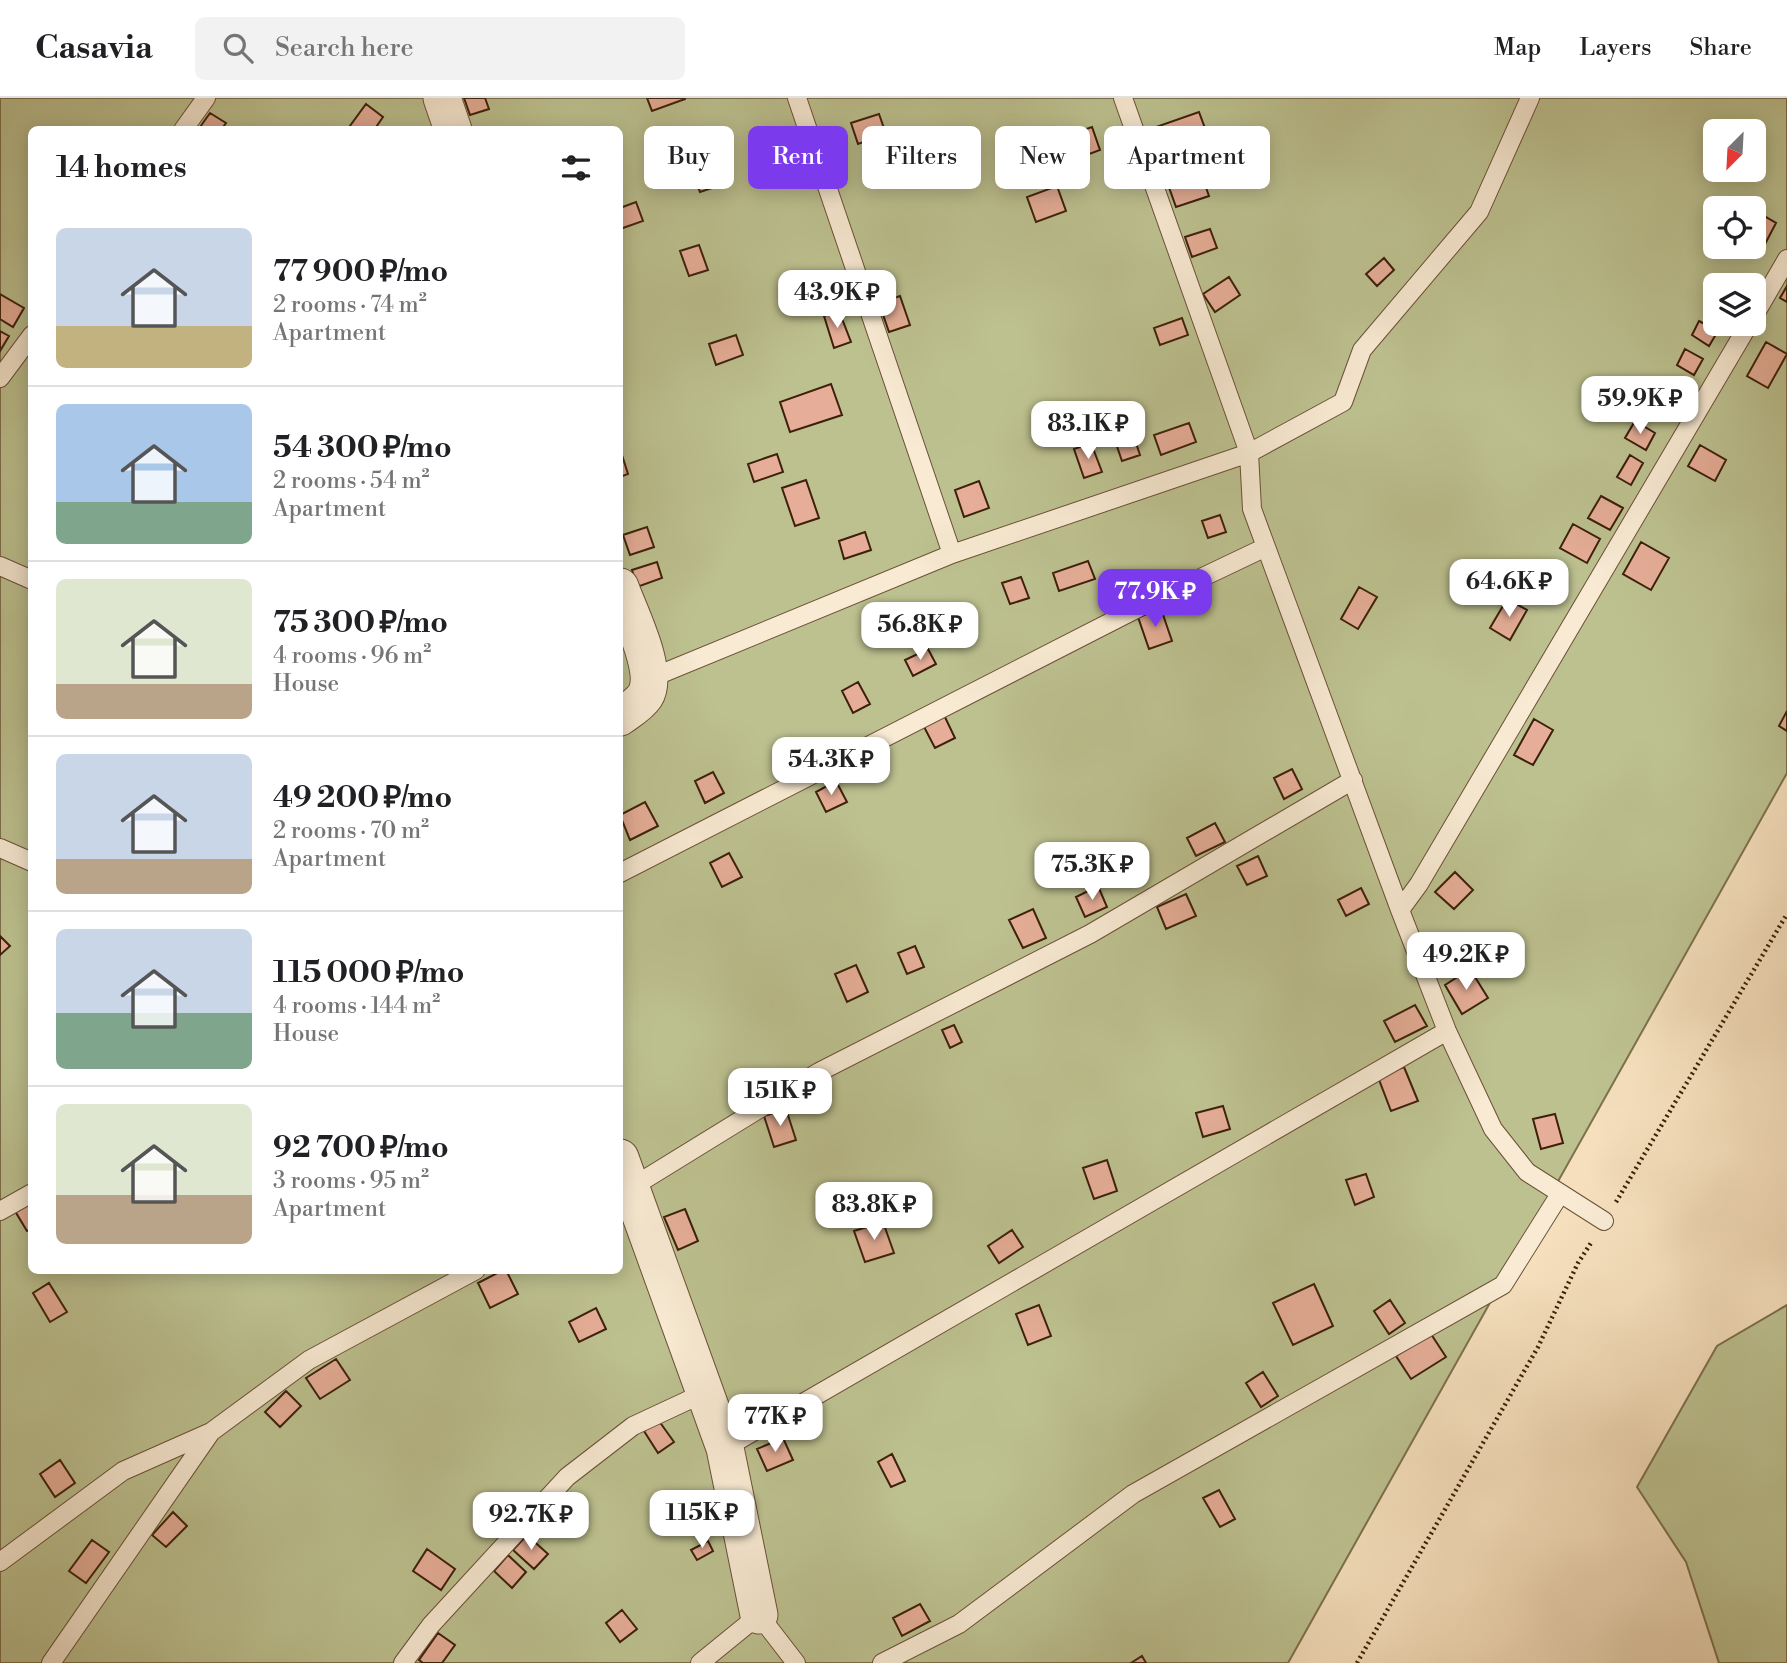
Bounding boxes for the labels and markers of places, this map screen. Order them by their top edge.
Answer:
pin: 43.9K ₽ [772,271,902,330]
pin: 59.9K ₽ [1575,376,1705,436]
pin: 83.1K ₽ [1023,402,1153,461]
pin: 64.6K ₽ [1444,560,1574,619]
pin: 77.9K ₽ [1090,570,1220,629]
pin: 56.8K ₽ [855,602,985,662]
pin: 54.3K ₽ [766,738,896,797]
pin: 75.3K ₽ [1027,842,1157,902]
pin: 49.2K ₽ [1401,932,1531,992]
pin: 151K ₽ [723,1068,837,1128]
pin: 83.8K ₽ [809,1182,939,1242]
pin: 77K ₽ [726,1394,824,1454]
pin: 115K ₽ [645,1490,759,1550]
pin: 92.7K ₽ [466,1492,596,1552]

